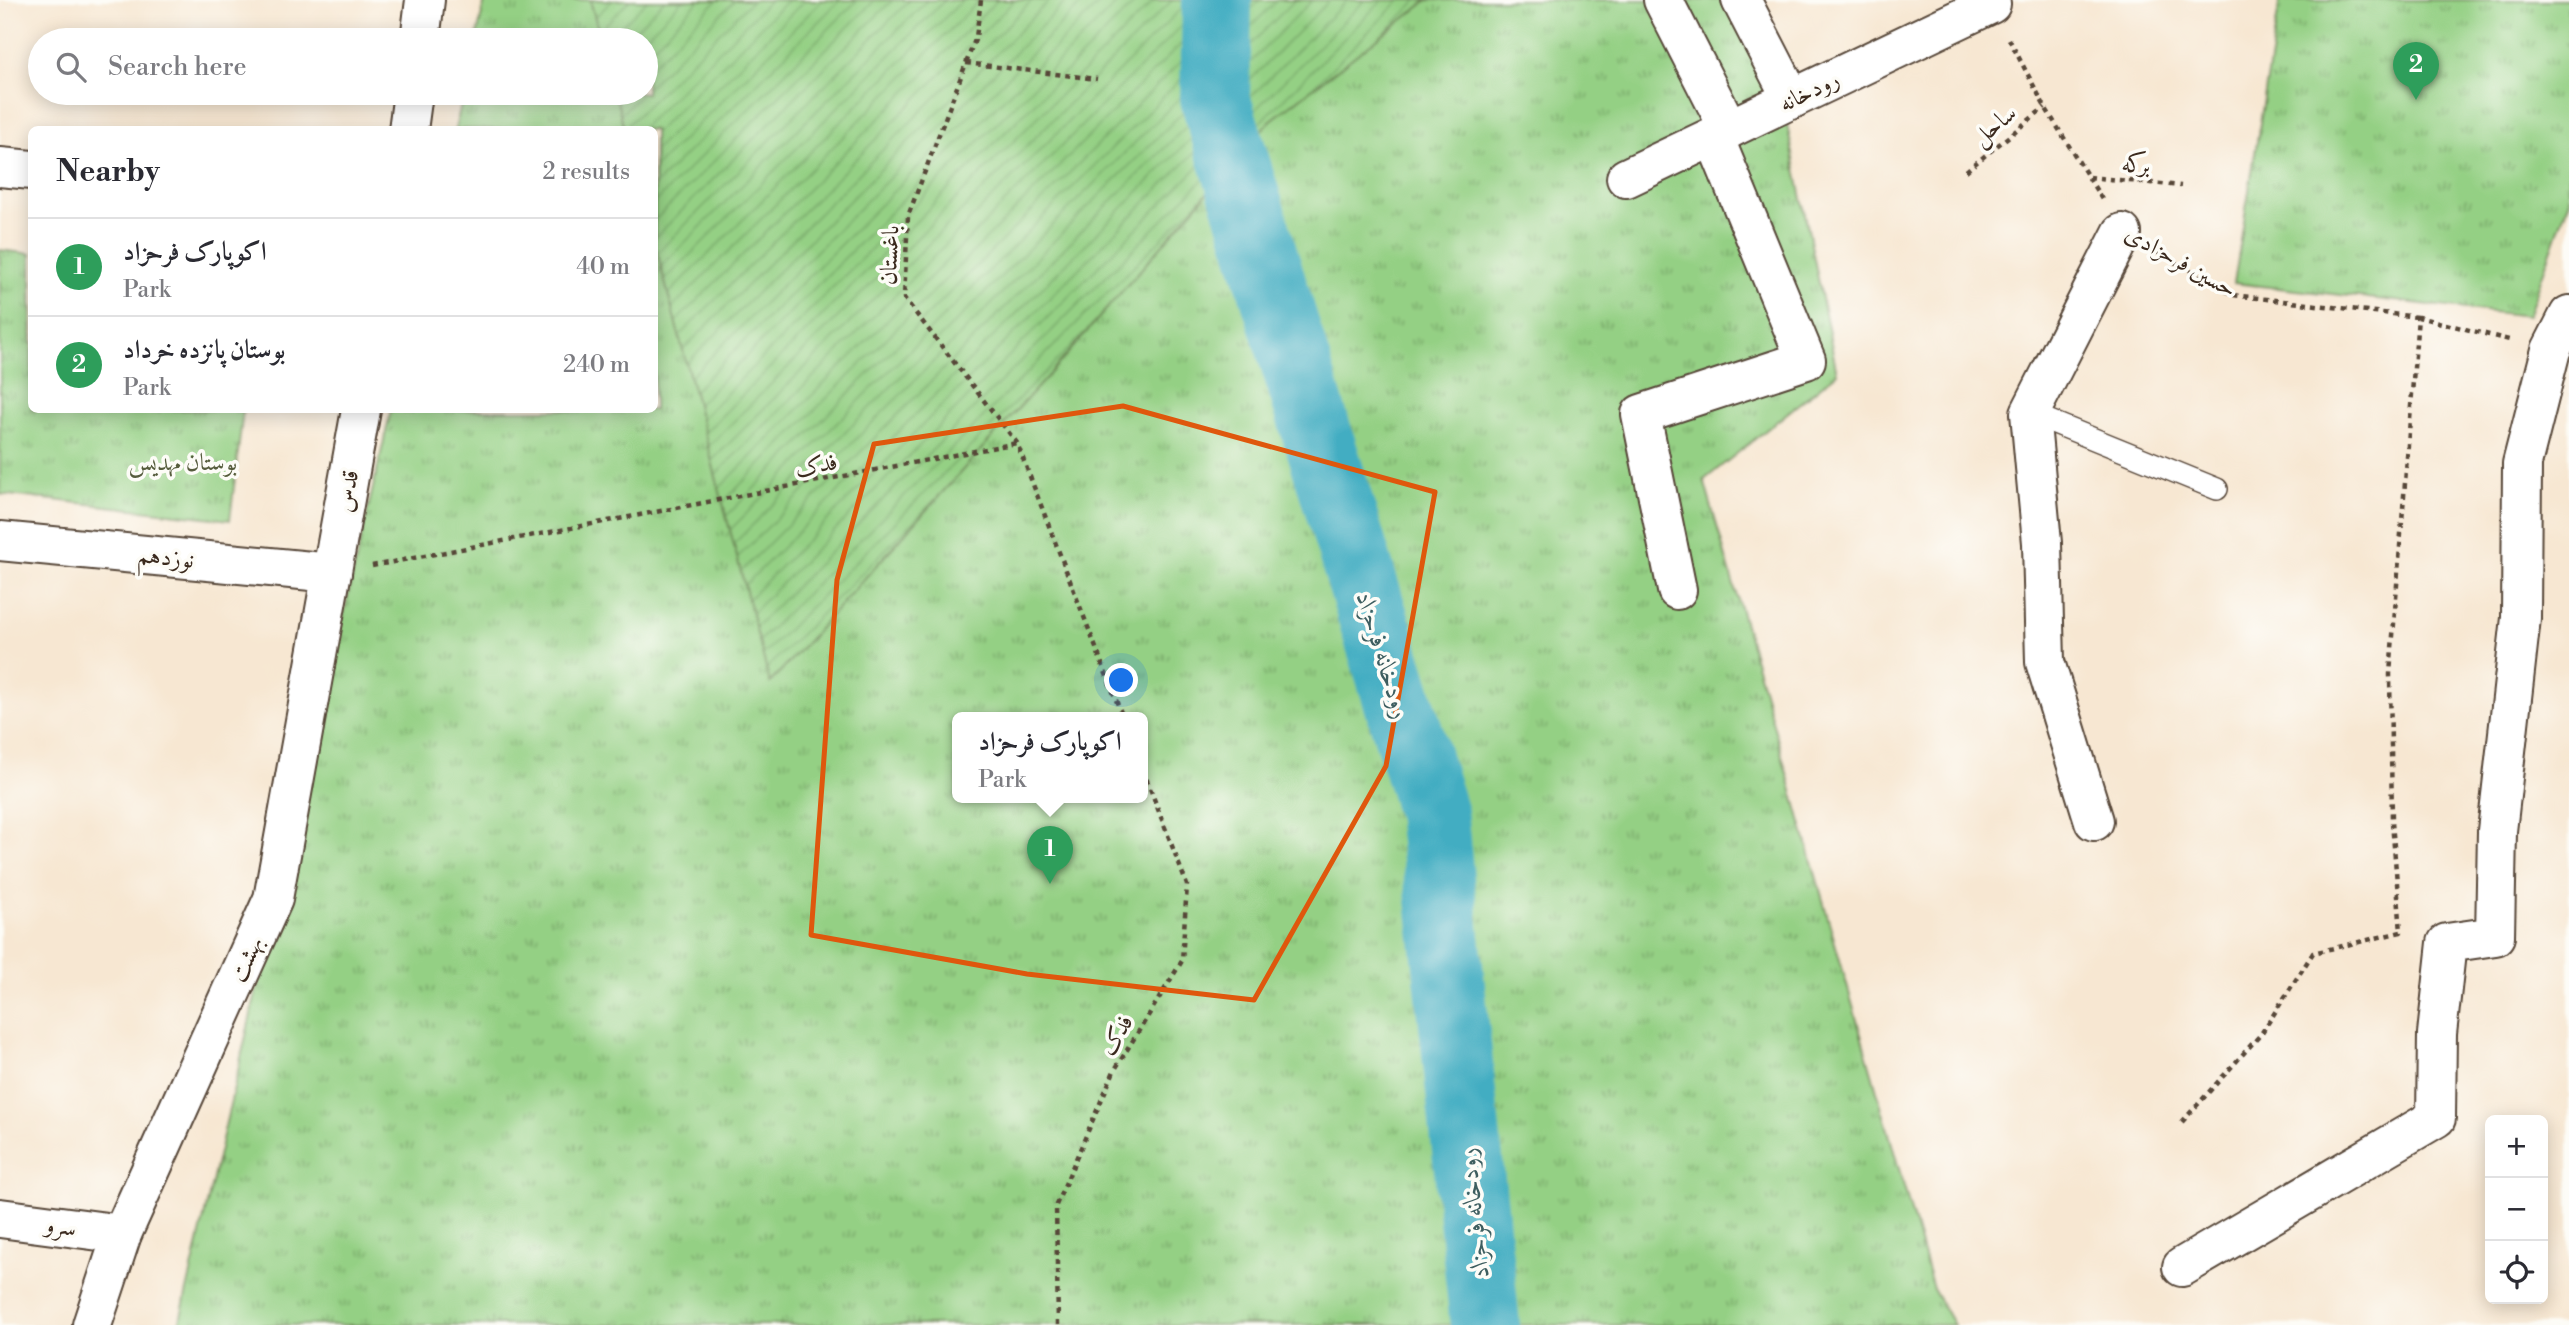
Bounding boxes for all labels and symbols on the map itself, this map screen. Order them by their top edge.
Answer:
pin: 2 [2393,42,2439,100]
street label: رودخانه [1774,64,1845,119]
street label: ساحل [1966,99,2024,154]
street label: برکه [2120,148,2152,181]
street label: حسین فرحزادی [2119,219,2242,305]
street label: باغستان [873,224,907,286]
street label: فدک [792,447,840,485]
park label: بوستان مهدیس [129,448,237,478]
street label: قدس [330,468,366,515]
street label: نوزدهم [136,540,196,582]
water label: رودخانه فرحزاد [1349,588,1418,723]
your location [1104,663,1138,697]
pin: 1 [1027,826,1073,884]
street label: بهشت [224,932,270,987]
street label: فدک [1093,1010,1141,1061]
water label: رودخانه فرحزاد [1451,1146,1497,1280]
street label: سرو [40,1210,78,1244]

